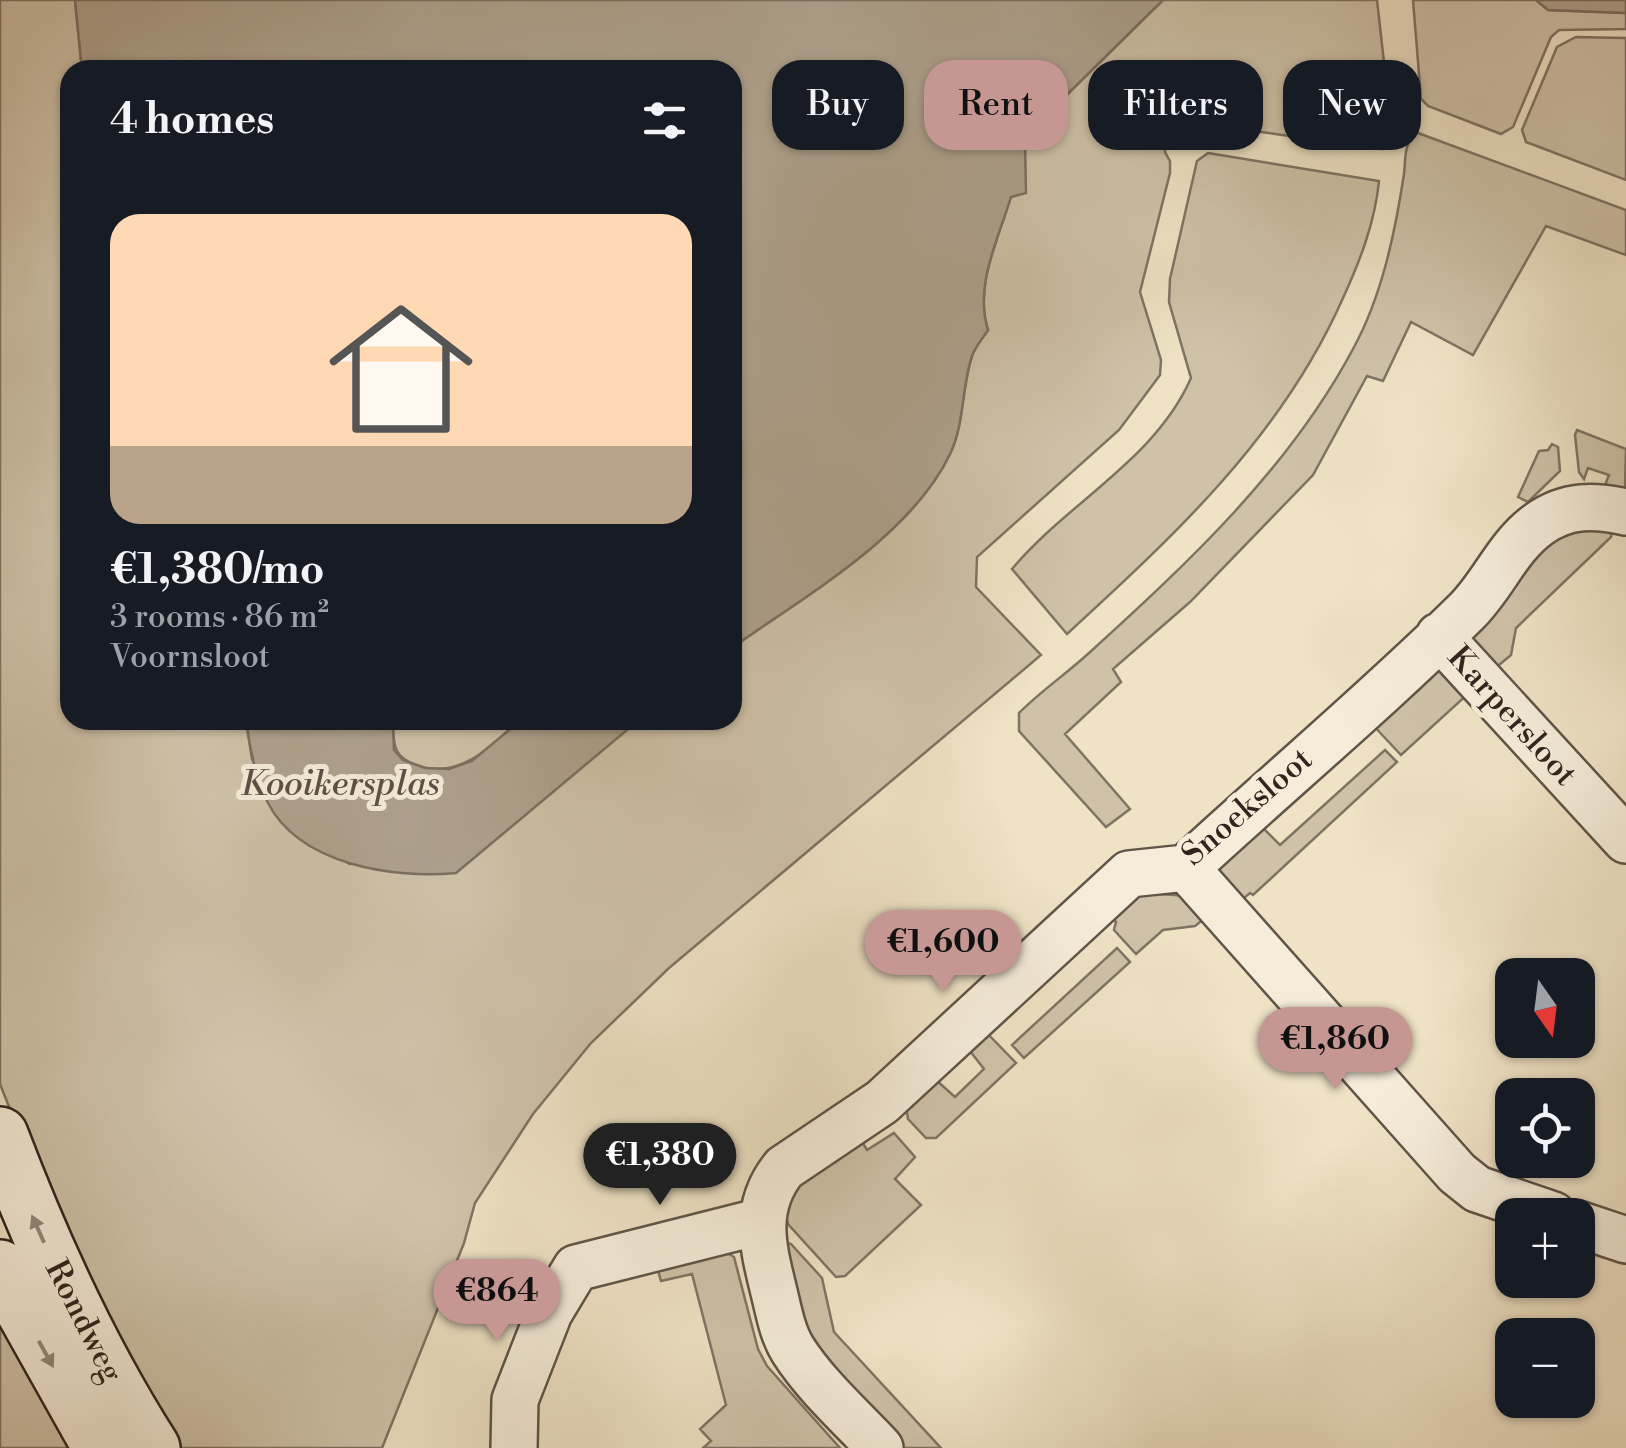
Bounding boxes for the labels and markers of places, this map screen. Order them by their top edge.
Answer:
pin: €1,600 [862,910,1024,995]
pin: €1,860 [1254,1007,1416,1092]
pin: €1,380 [579,1123,741,1208]
pin: €864 [438,1259,556,1344]

